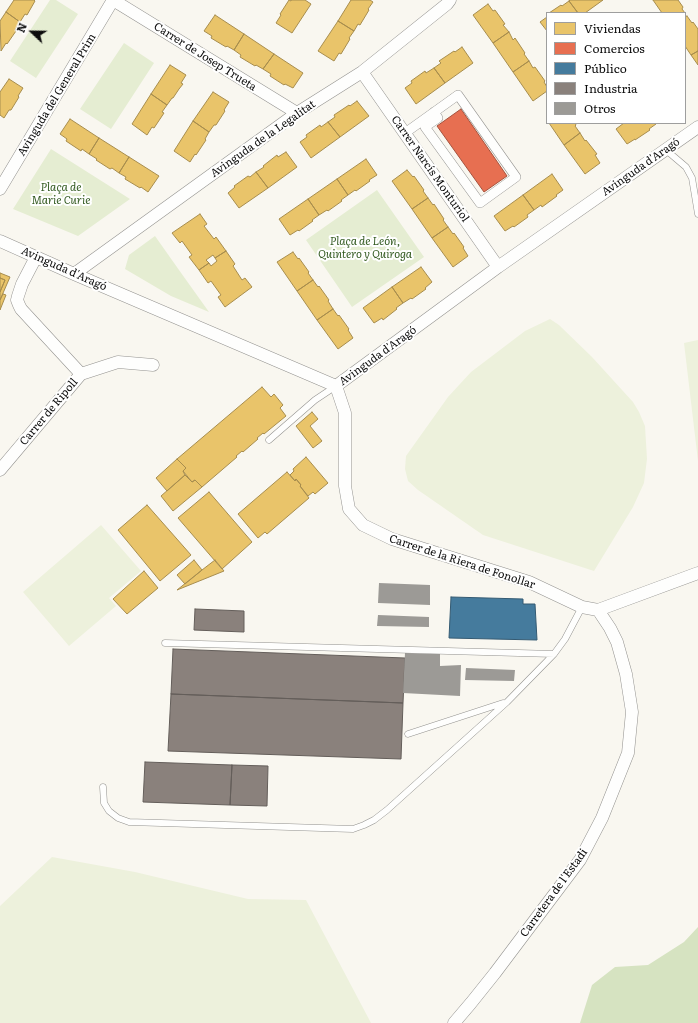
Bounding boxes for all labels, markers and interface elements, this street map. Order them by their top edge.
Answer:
north arrow [12,12,52,52]
legend [546,12,686,124]
text: Viviendas [584,19,641,37]
text: N [12,20,30,35]
street label: Carrer de Josep Trueta [151,20,259,94]
street label: Avinguda del General Prim [15,31,99,159]
text: Comercios [584,39,645,57]
text: Público [584,59,627,77]
text: Industria [584,79,638,97]
street label: Avinguda de la Legalitat [208,98,318,180]
text: Otros [584,99,616,117]
street label: Carrer Narcís Monturiol [388,113,472,225]
street label: Avinguda d'Aragó [599,135,683,199]
park label: Plaça de Marie Curie [32,181,90,207]
park label: Plaça de León, Quintero y Quiroga [318,235,412,261]
street label: Avinguda d'Aragó [19,244,109,294]
street label: Avinguda d'Aragó [337,324,419,388]
street label: Carrer de Ripoll [17,376,81,448]
street label: Carrer de la Riera de Fonollar [387,532,537,592]
street label: Carretera de l'Estadi [518,846,590,940]

